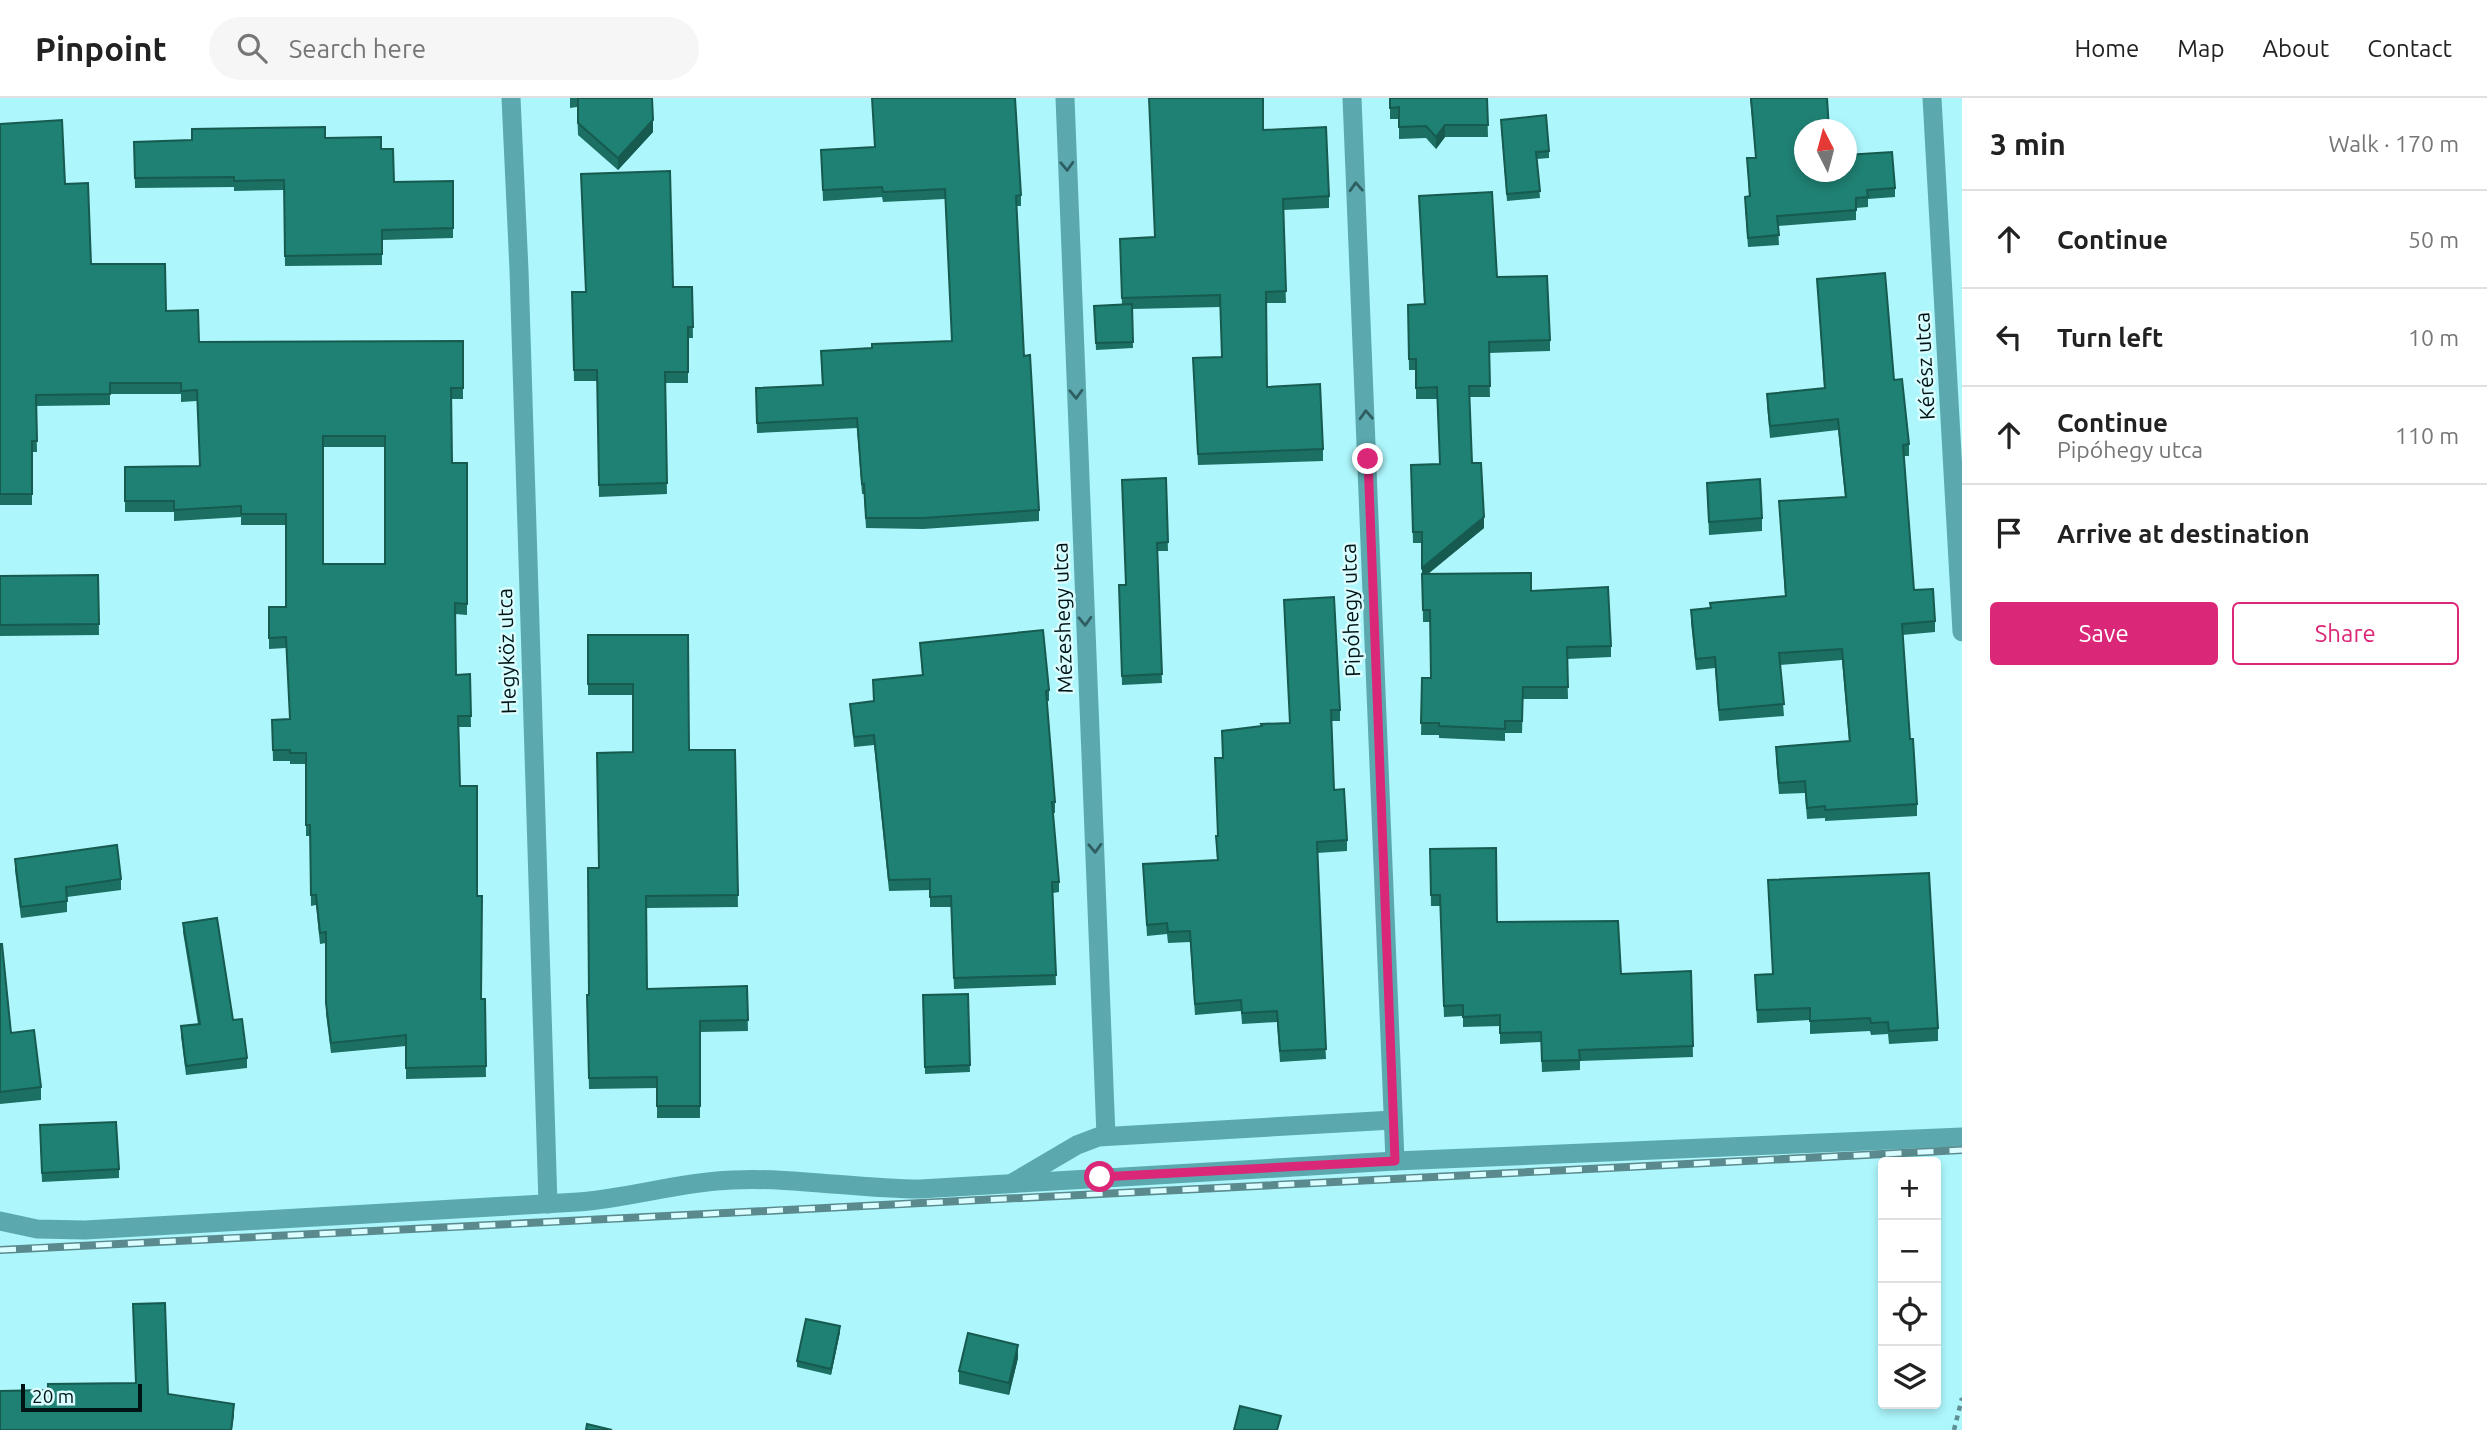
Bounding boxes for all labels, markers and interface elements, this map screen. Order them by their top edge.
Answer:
search box [209,17,699,80]
icon: search [233,29,271,67]
text: Pinpoint [35,30,167,67]
text: Search here [289,34,426,63]
text: Home [2074,35,2139,62]
text: Map [2177,35,2224,62]
text: About [2262,35,2329,62]
text: Contact [2367,35,2452,62]
north arrow [1794,119,1857,182]
text: 3 min [1990,127,2066,161]
text: Walk · 170 m [2328,131,2459,156]
one-way arrow [1060,161,1075,172]
one-way arrow [1349,182,1364,193]
icon: ahead [1990,220,2028,258]
text: Continue [2057,225,2168,254]
text: 50 m [2408,227,2459,252]
street label: Kérész utca [1909,312,1939,421]
icon: left [1990,318,2028,356]
text: Turn left [2057,323,2163,352]
text: 10 m [2408,325,2459,350]
one-way arrow [1069,388,1084,399]
text: Continue [2057,408,2168,437]
one-way arrow [1359,409,1374,420]
icon: ahead [1990,416,2028,454]
text: 110 m [2395,423,2459,448]
text: Pipóhegy utca [2057,437,2203,462]
route end [1352,443,1383,474]
icon: arrive [1990,514,2028,552]
text: Arrive at destination [2057,519,2310,548]
street label: Mézeshegy utca [1047,542,1077,694]
street label: Pipóhegy utca [1336,543,1364,677]
street label: Hegyköz utca [492,588,520,714]
button: Save [1990,602,2218,665]
button: Share [2232,602,2459,665]
one-way arrow [1078,616,1093,627]
one-way arrow [1087,843,1102,854]
map controls [1878,1157,1941,1409]
button: + [1878,1157,1941,1220]
route start [1084,1161,1115,1192]
button: − [1878,1220,1941,1283]
button: locate [1878,1283,1941,1346]
button: layers [1878,1346,1941,1409]
scale bar [21,1381,142,1413]
text: 20 m [32,1385,74,1407]

